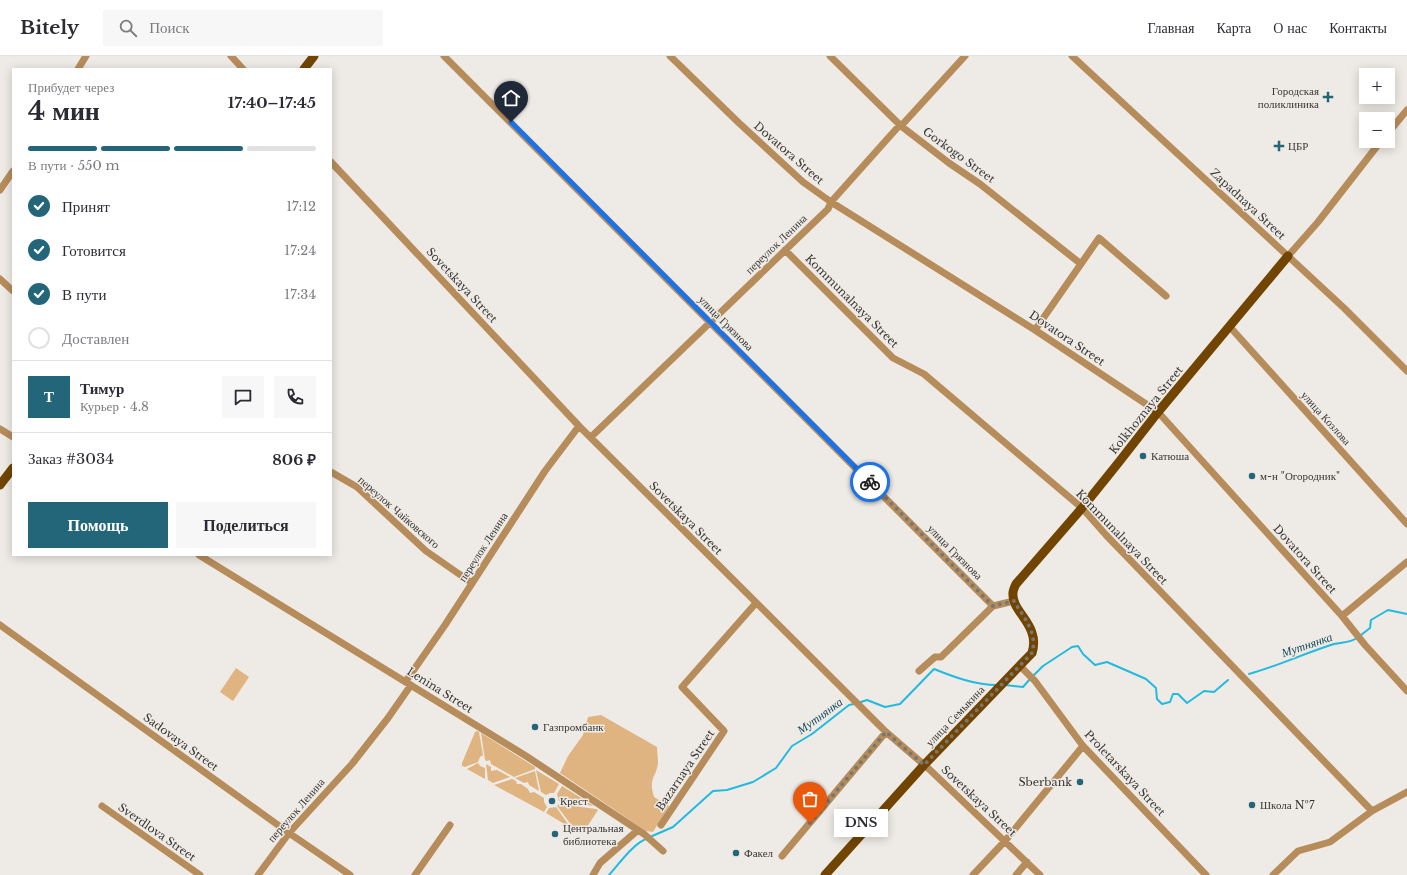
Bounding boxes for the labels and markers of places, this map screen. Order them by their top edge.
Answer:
pin [494,81,528,122]
place label: Городская поликлиника [1258,84,1319,111]
marker: Городская поликлиника [1322,91,1334,103]
place label: ЦБР [1288,139,1308,153]
marker: ЦБР [1273,140,1285,152]
place label: Катюша [1151,449,1189,463]
marker: Катюша [1138,451,1148,461]
place label: м-н "Огородник" [1260,469,1340,483]
marker: м-н "Огородник" [1247,471,1257,481]
place label: Газпромбанк [543,720,604,734]
marker: Газпромбанк [530,722,540,732]
place label: Sberbank [1019,775,1072,789]
marker: Sberbank [1075,777,1085,787]
pin [793,782,827,823]
place label: Крест [560,794,588,808]
marker: Крест [547,796,557,806]
place label: Школа №7 [1260,798,1315,812]
marker: Школа №7 [1247,800,1257,810]
callout: DNS [834,809,888,837]
place label: Центральная библиотека [563,821,623,848]
marker: Центральная библиотека [550,829,560,839]
place label: Факел [744,846,774,860]
marker: Факел [731,848,741,858]

